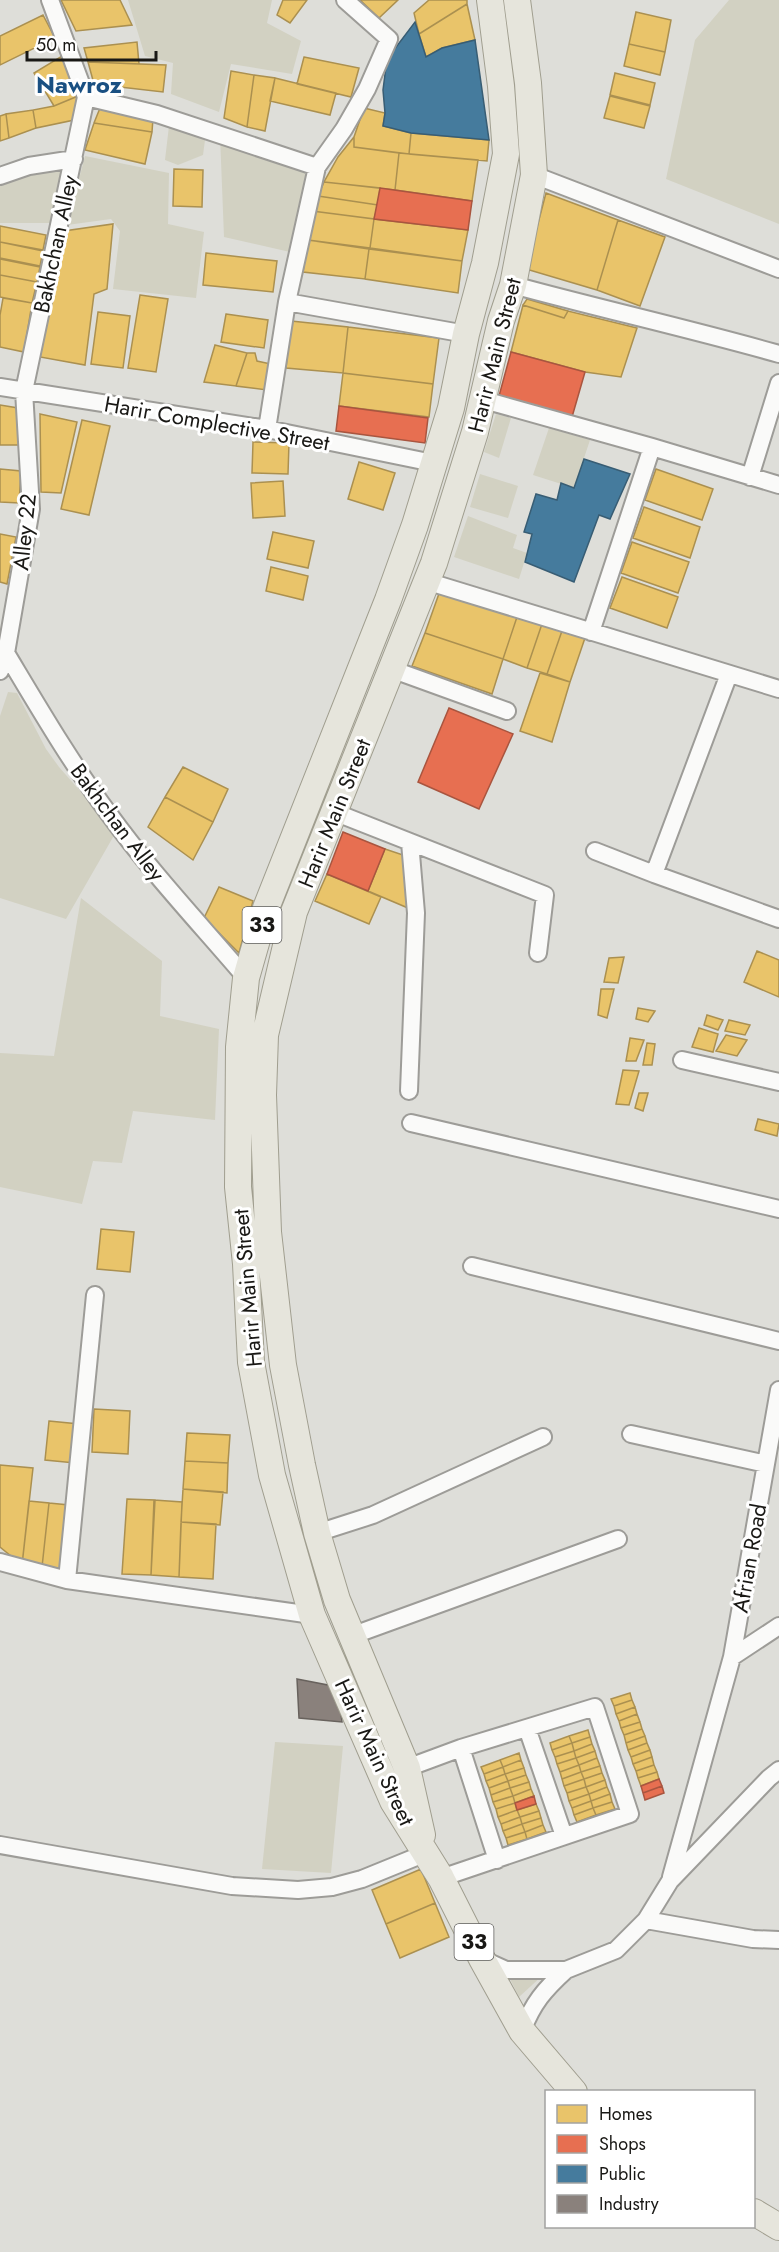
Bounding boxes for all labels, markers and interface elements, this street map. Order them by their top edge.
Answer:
scale bar [27,24,156,62]
text: 50 m [36,32,76,58]
district label: Nawroz [36,67,122,102]
street label: Bakhchan Alley [25,172,85,316]
street label: Harir Main Street [459,274,529,436]
street label: Harir Complective Street [102,387,333,459]
street label: Alley 22 [4,492,44,572]
street label: Harir Main Street [289,733,379,892]
street label: Bakhchan Alley [63,756,173,888]
road number: 33 [242,907,282,943]
street label: Harir Main Street [224,1207,270,1368]
street label: Afrian Road [724,1501,774,1615]
street label: Harir Main Street [327,1673,423,1831]
road number: 33 [454,1924,494,1960]
legend [545,2090,755,2228]
text: Homes [599,2101,652,2127]
text: Shops [599,2131,646,2157]
text: Public [599,2161,646,2187]
text: Industry [599,2191,659,2217]

